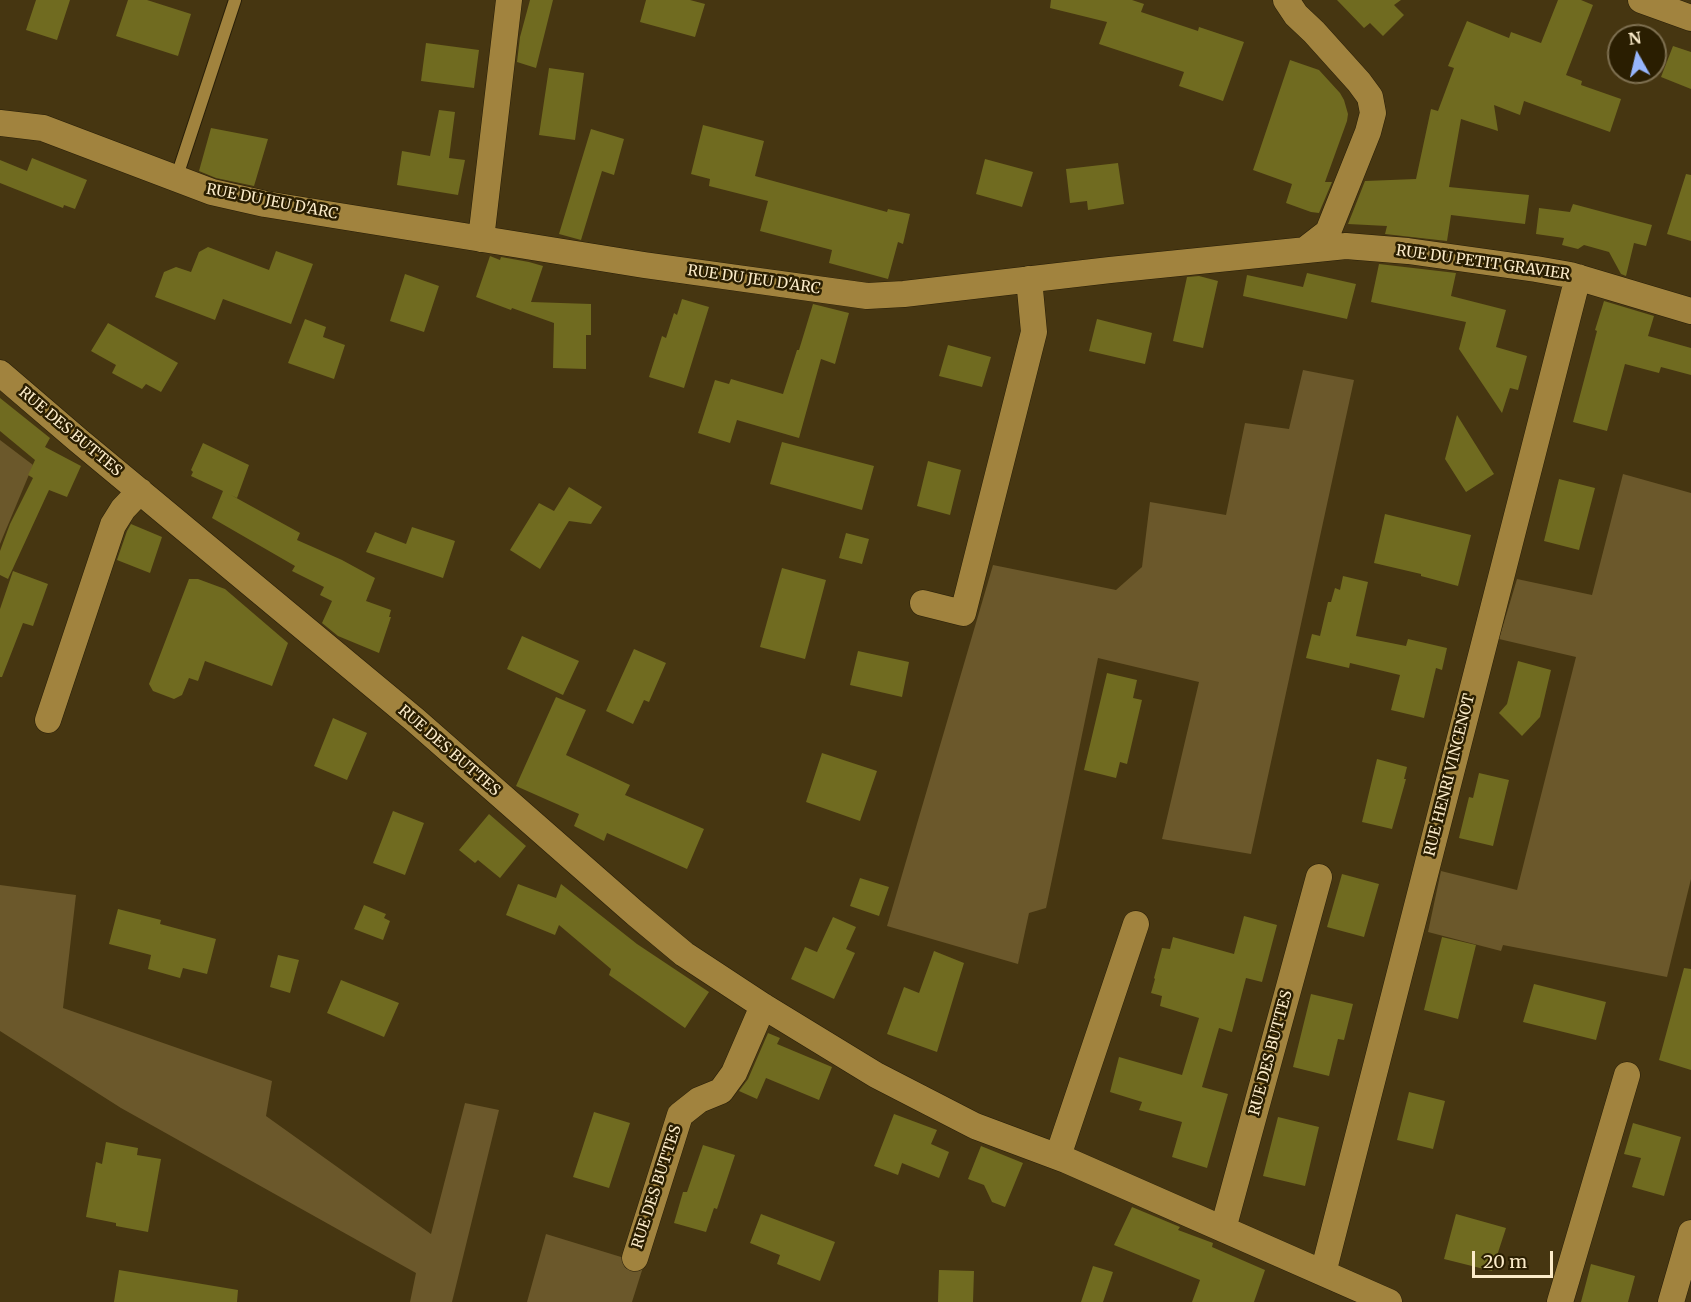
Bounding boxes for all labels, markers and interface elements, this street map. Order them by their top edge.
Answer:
north arrow [1607,24,1667,84]
text: N [1627,27,1642,49]
street label: RUE DU JEU D'ARC [205,180,339,224]
street label: RUE DU PETIT GRAVIER [1395,242,1571,284]
street label: RUE DU JEU D'ARC [686,262,822,298]
street label: RUE DES BUTTES [15,384,125,480]
street label: RUE HENRI VINCENOT [1421,692,1479,858]
street label: RUE DES BUTTES [395,702,503,800]
street label: RUE DES BUTTES [1246,988,1296,1118]
street label: RUE DES BUTTES [629,1123,685,1251]
scale bar [1475,1239,1556,1277]
text: 20 m [1483,1250,1527,1273]

